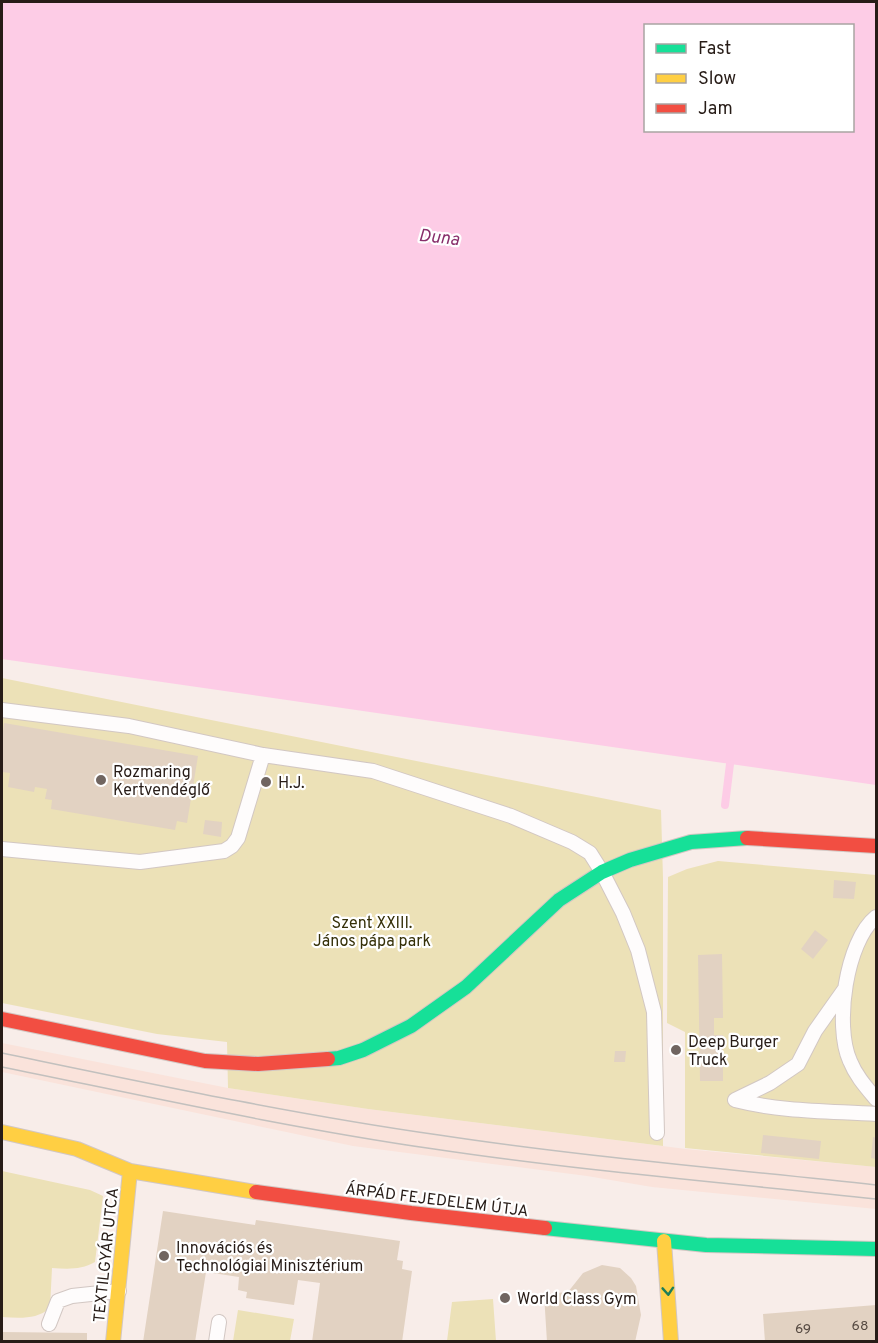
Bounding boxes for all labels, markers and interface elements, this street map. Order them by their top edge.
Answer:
legend [644,24,854,132]
text: Fast [698,38,731,61]
text: Slow [698,68,736,91]
text: Jam [698,98,733,121]
water label: Duna [417,225,461,252]
place label: Rozmaring Kertvendéglő [113,763,211,801]
marker: Rozmaring Kertvendéglő [94,773,108,787]
place label: H.J. [278,774,304,794]
marker: H.J. [259,775,273,789]
park label: Szent XXIII. János pápa park [313,914,431,952]
place label: Deep Burger Truck [688,1033,779,1071]
marker: Deep Burger Truck [669,1043,683,1057]
street label: ÁRPÁD FEJEDELEM ÚTJA [344,1178,530,1222]
street label: TEXTILGYÁR UTCA [88,1186,124,1324]
place label: Innovációs és Technológiai Minisztérium [176,1239,363,1277]
marker: Innovációs és Technológiai Minisztérium [157,1249,171,1263]
one-way arrow [661,1287,674,1296]
place label: World Class Gym [517,1290,637,1310]
marker: World Class Gym [498,1291,512,1305]
house number: 68 [852,1318,868,1335]
house number: 69 [795,1321,811,1338]

